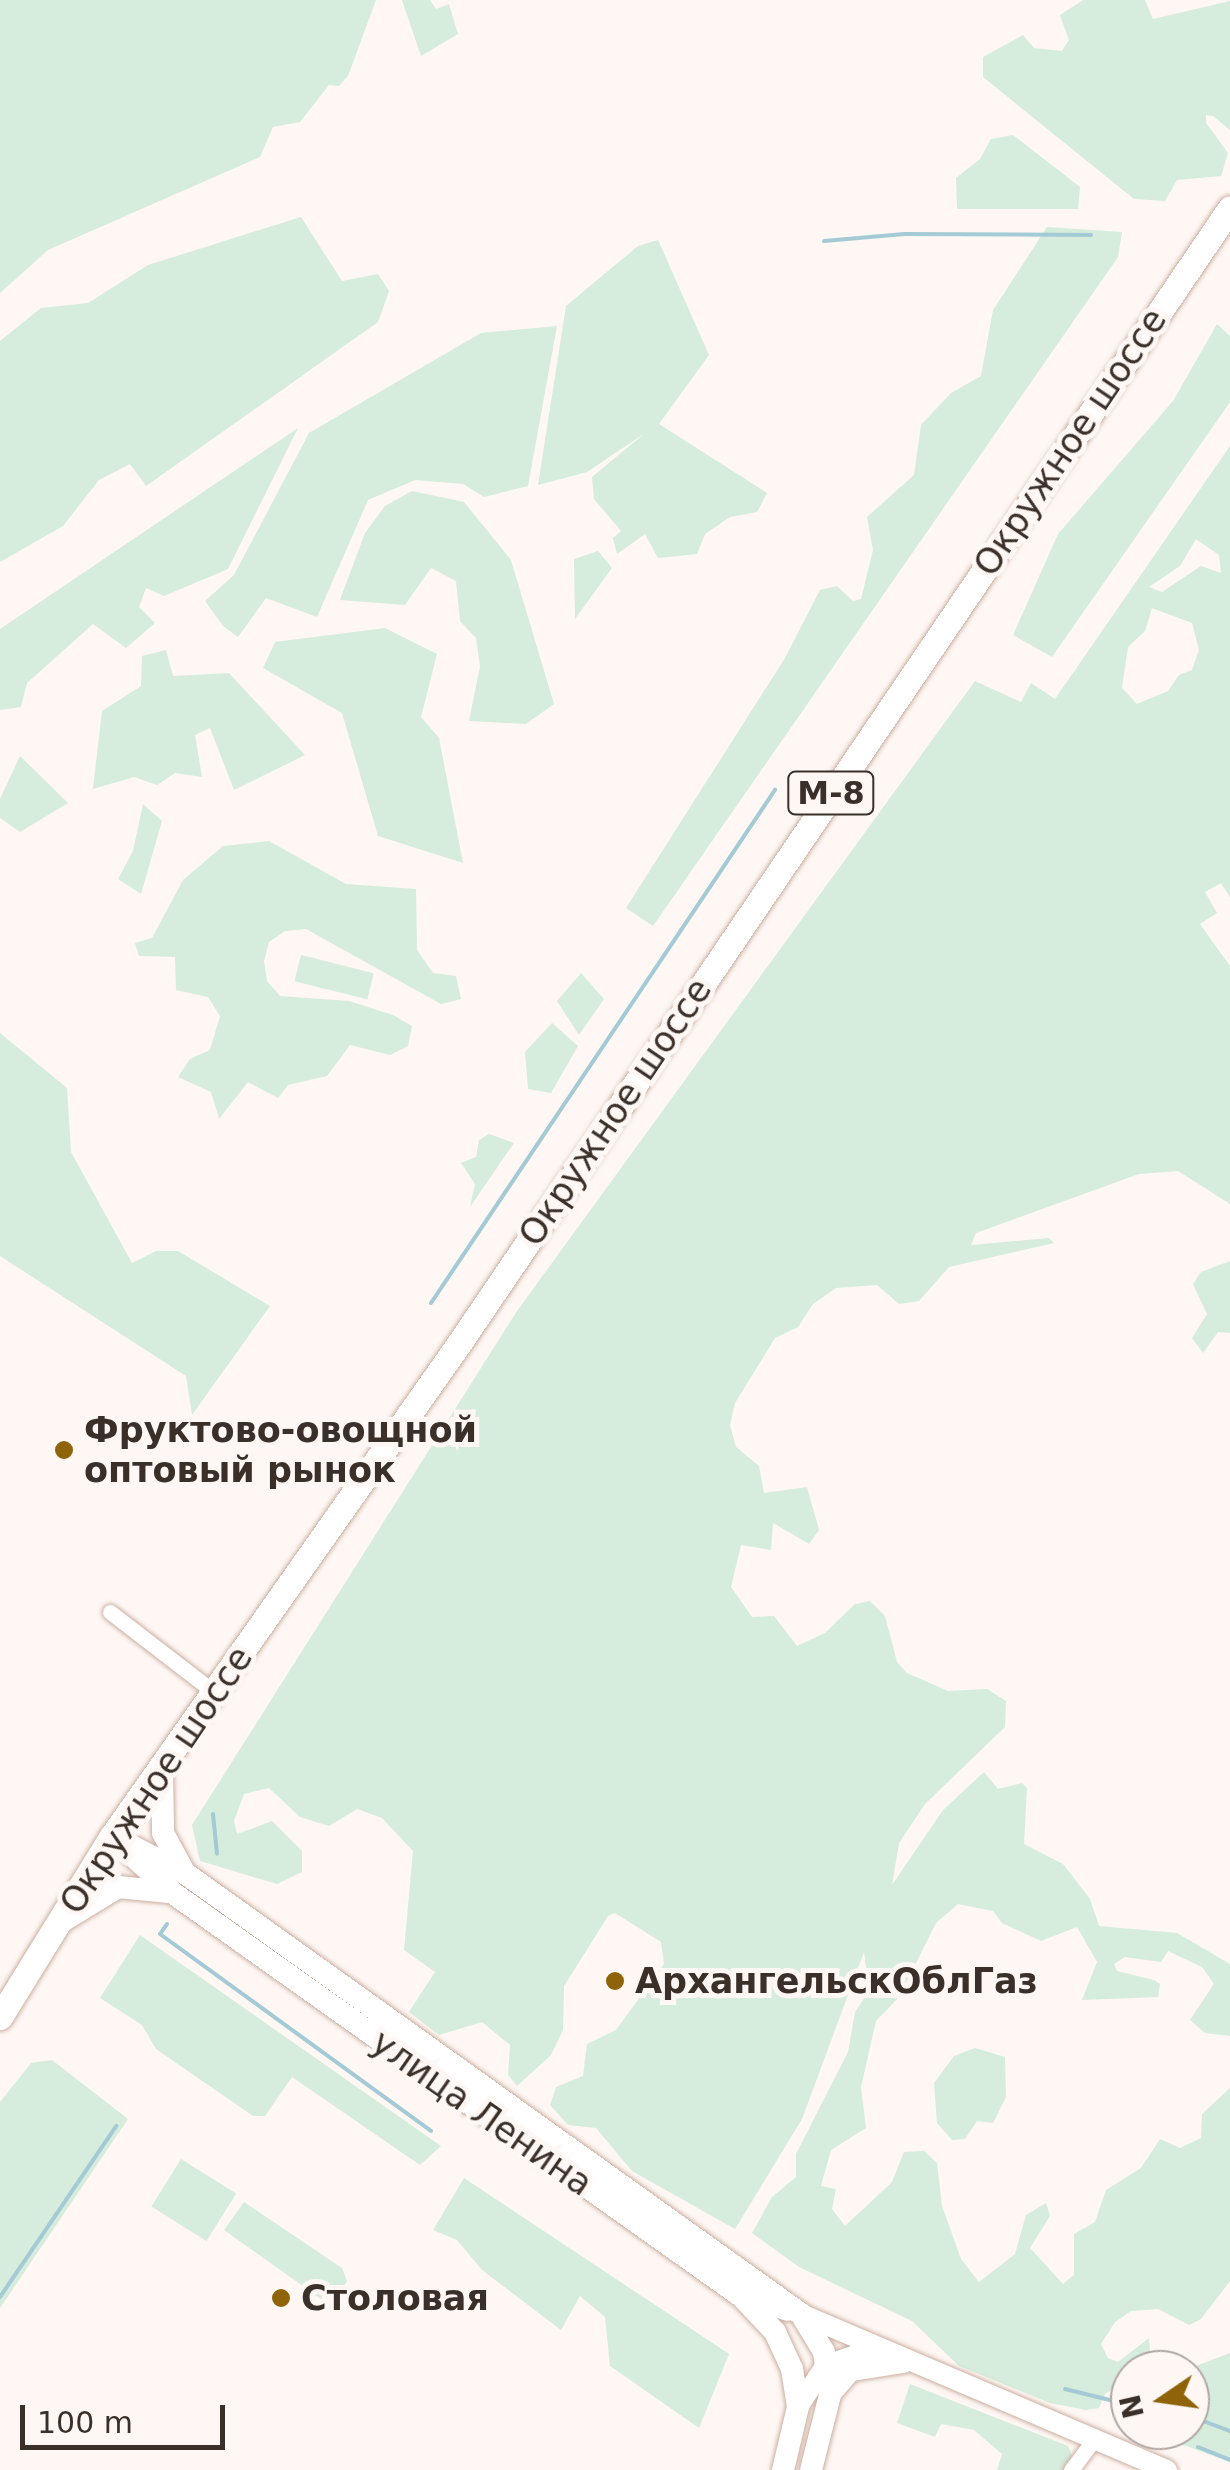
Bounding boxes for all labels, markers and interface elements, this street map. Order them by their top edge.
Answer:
street label: Окружное шоссе [965,300,1175,584]
road number: М-8 [786,766,876,820]
street label: Окружное шоссе [510,970,720,1254]
place label: Фруктово-овощной оптовый рынок [84,1409,477,1491]
marker: Фруктово-овощной оптовый рынок [53,1439,75,1461]
street label: Окружное шоссе [51,1638,261,1922]
place label: АрхангельскОблГаз [635,1960,1038,2002]
marker: АрхангельскОблГаз [604,1970,626,1992]
street label: улица Ленина [363,2021,601,2205]
place label: Столовая [301,2277,489,2319]
marker: Столовая [270,2287,292,2309]
north arrow [1110,2350,1210,2450]
scale bar [25,2385,230,2447]
text: N [1114,2391,1151,2422]
text: 100 m [37,2405,133,2440]

